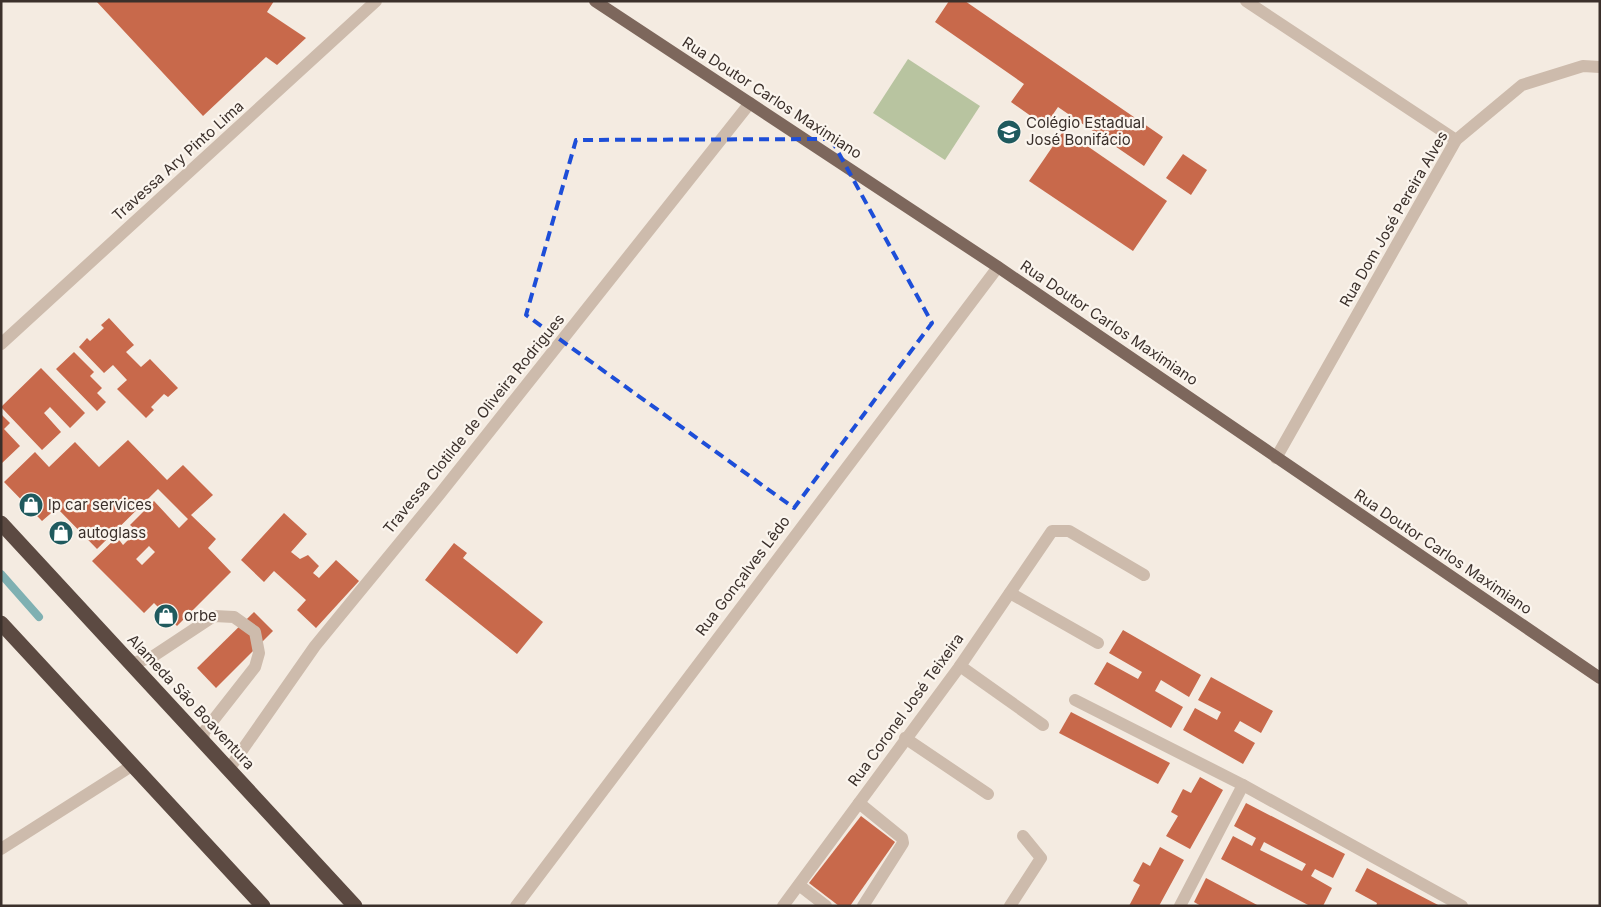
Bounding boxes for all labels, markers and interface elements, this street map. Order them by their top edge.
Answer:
street label: Rua Doutor Carlos Maximiano [679,32,866,163]
street label: Travessa Ary Pinto Lima [108,96,247,225]
place label: Colégio Estadual José Bonifácio [1026,113,1145,149]
school or university icon: Colégio Estadual José Bonifácio [996,119,1022,145]
street label: Rua Dom José Pereira Alves [1335,127,1452,310]
street label: Rua Doutor Carlos Maximiano [1017,256,1202,389]
street label: Travessa Clotilde de Oliveira Rodrigues [379,310,568,537]
street label: Rua Doutor Carlos Maximiano [1351,485,1536,618]
shop icon: lp car services [18,492,44,518]
place label: lp car services [48,495,152,514]
street label: Rua Gonçalves Lêdo [691,512,794,640]
shop icon: autoglass [48,520,74,546]
place label: autoglass [78,523,146,542]
shop icon: orbe [153,603,179,629]
place label: orbe [184,606,217,625]
street label: Rua Coronel José Teixeira [844,629,968,790]
street label: Alameda São Boaventura [124,630,259,773]

